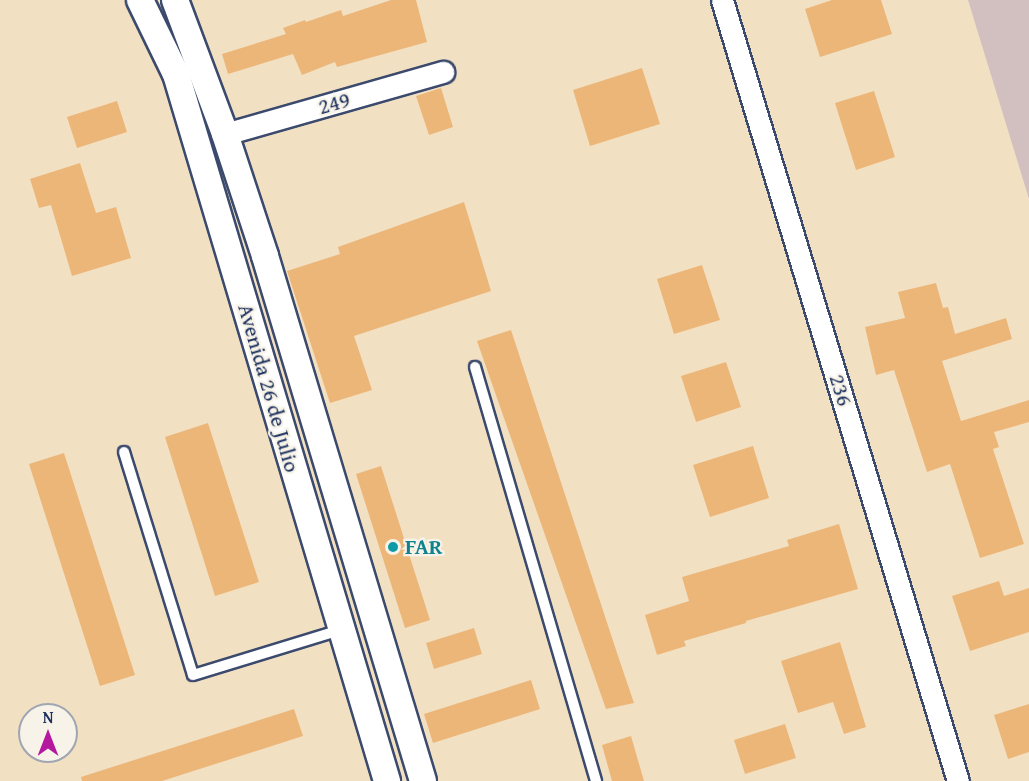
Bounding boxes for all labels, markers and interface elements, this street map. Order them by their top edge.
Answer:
street label: 249 [315,86,353,120]
street label: Avenida 26 de Julio [232,301,306,475]
street label: 236 [824,371,858,409]
place label: FAR [405,534,442,560]
marker: FAR [386,540,400,554]
north arrow [18,703,78,763]
text: N [43,705,53,729]

